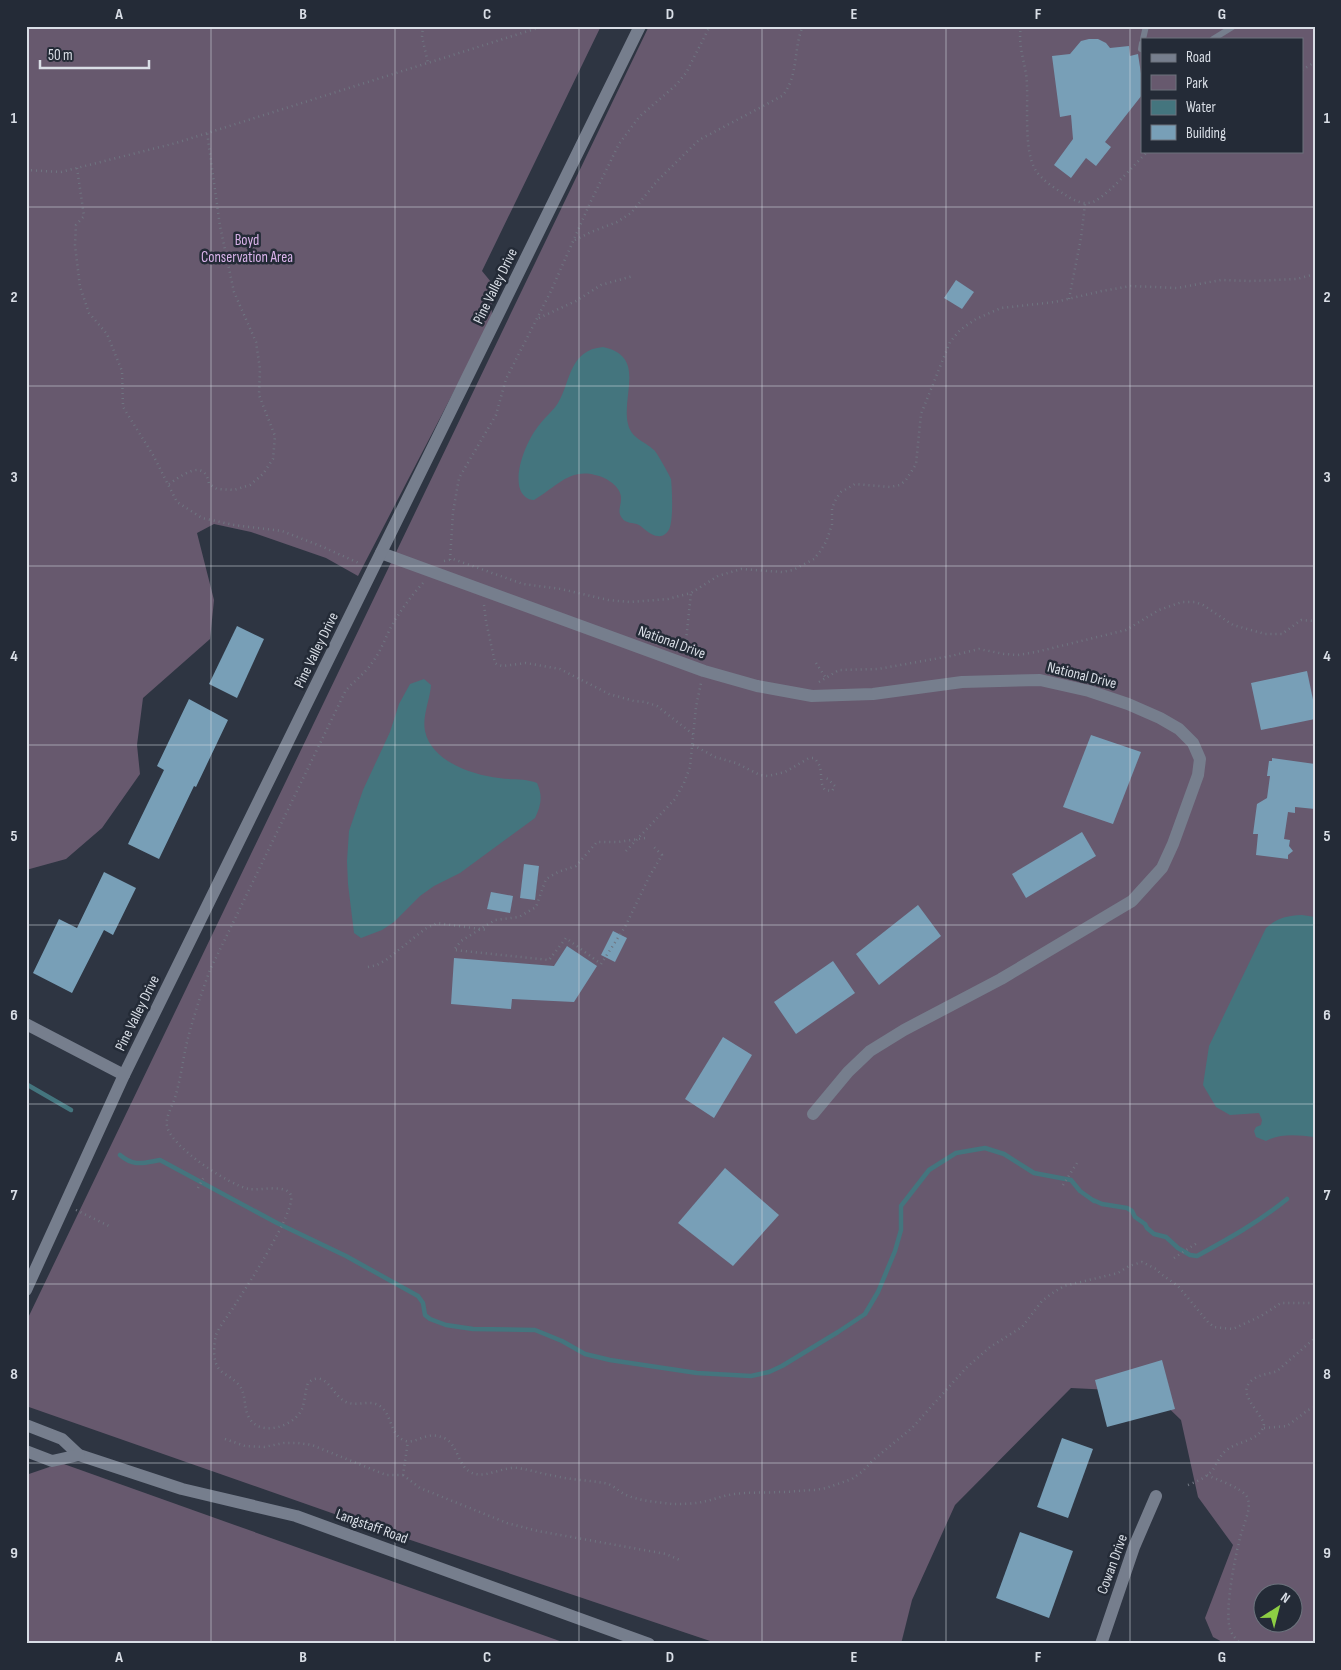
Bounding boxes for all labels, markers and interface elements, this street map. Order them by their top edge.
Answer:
text: A [114,5,123,24]
text: B [299,5,307,24]
text: C [483,5,491,24]
text: D [666,5,674,24]
text: E [851,5,858,24]
text: F [1035,5,1042,24]
text: G [1218,5,1226,24]
scale bar [40,38,149,70]
legend [1141,38,1304,152]
text: 50 m [48,46,73,65]
text: Road [1186,48,1211,67]
text: Park [1186,74,1208,93]
text: Water [1186,98,1217,117]
text: 1 [11,109,18,128]
text: 1 [1324,109,1331,128]
text: Building [1186,124,1226,143]
park label: Boyd Conservation Area [201,231,293,267]
street label: Pine Valley Drive [469,245,522,327]
text: 2 [10,288,18,307]
text: 2 [1323,288,1331,307]
text: 3 [10,468,18,487]
text: 3 [1323,468,1331,487]
street label: Pine Valley Drive [290,609,343,691]
street label: National Drive [635,621,708,663]
text: 4 [10,647,18,666]
text: 4 [1323,647,1331,666]
street label: National Drive [1045,658,1118,693]
text: 5 [10,827,18,846]
text: 5 [1323,827,1331,846]
street label: Pine Valley Drive [111,972,164,1054]
text: 6 [10,1006,18,1025]
text: 6 [1323,1006,1331,1025]
text: 7 [11,1186,18,1205]
text: 7 [1324,1186,1331,1205]
text: 8 [10,1365,18,1384]
text: 8 [1323,1365,1331,1384]
street label: Langstaff Road [333,1505,411,1548]
street label: Cowan Drive [1093,1532,1132,1597]
text: 9 [10,1544,18,1563]
text: 9 [1323,1544,1331,1563]
north arrow [1254,1582,1304,1632]
text: N [1277,1589,1293,1607]
text: A [114,1648,123,1667]
text: B [299,1648,307,1667]
text: C [483,1648,491,1667]
text: D [666,1648,674,1667]
text: E [851,1648,858,1667]
text: F [1035,1648,1042,1667]
text: G [1218,1648,1226,1667]

